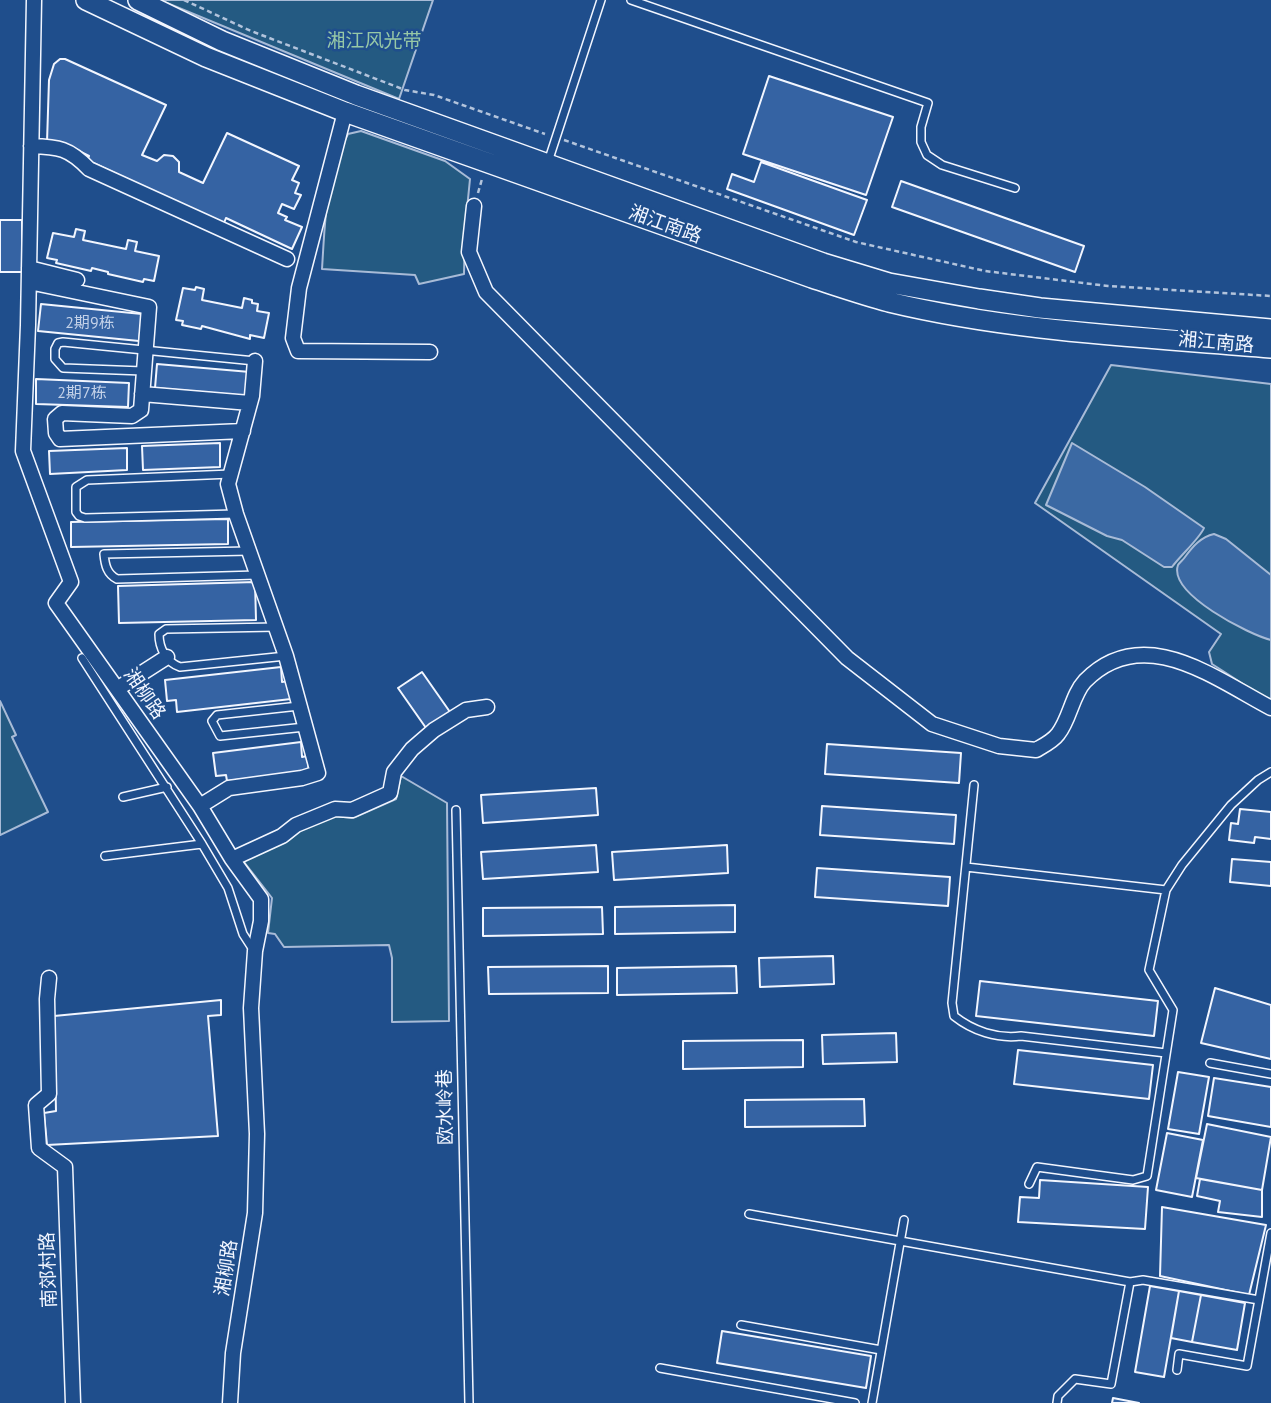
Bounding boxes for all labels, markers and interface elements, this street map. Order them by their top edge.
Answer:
park label: 湘江风光带 [327,31,421,53]
street label: 湘江南路 [625,201,705,249]
house number: 2期9栋 [65,313,115,333]
street label: 湘江南路 [1177,328,1255,358]
house number: 2期7栋 [57,383,107,403]
street label: 湘柳路 [118,664,170,724]
street label: 欧水岭巷 [434,1069,458,1145]
street label: 南郊村路 [36,1232,62,1308]
street label: 湘柳路 [211,1238,243,1298]

